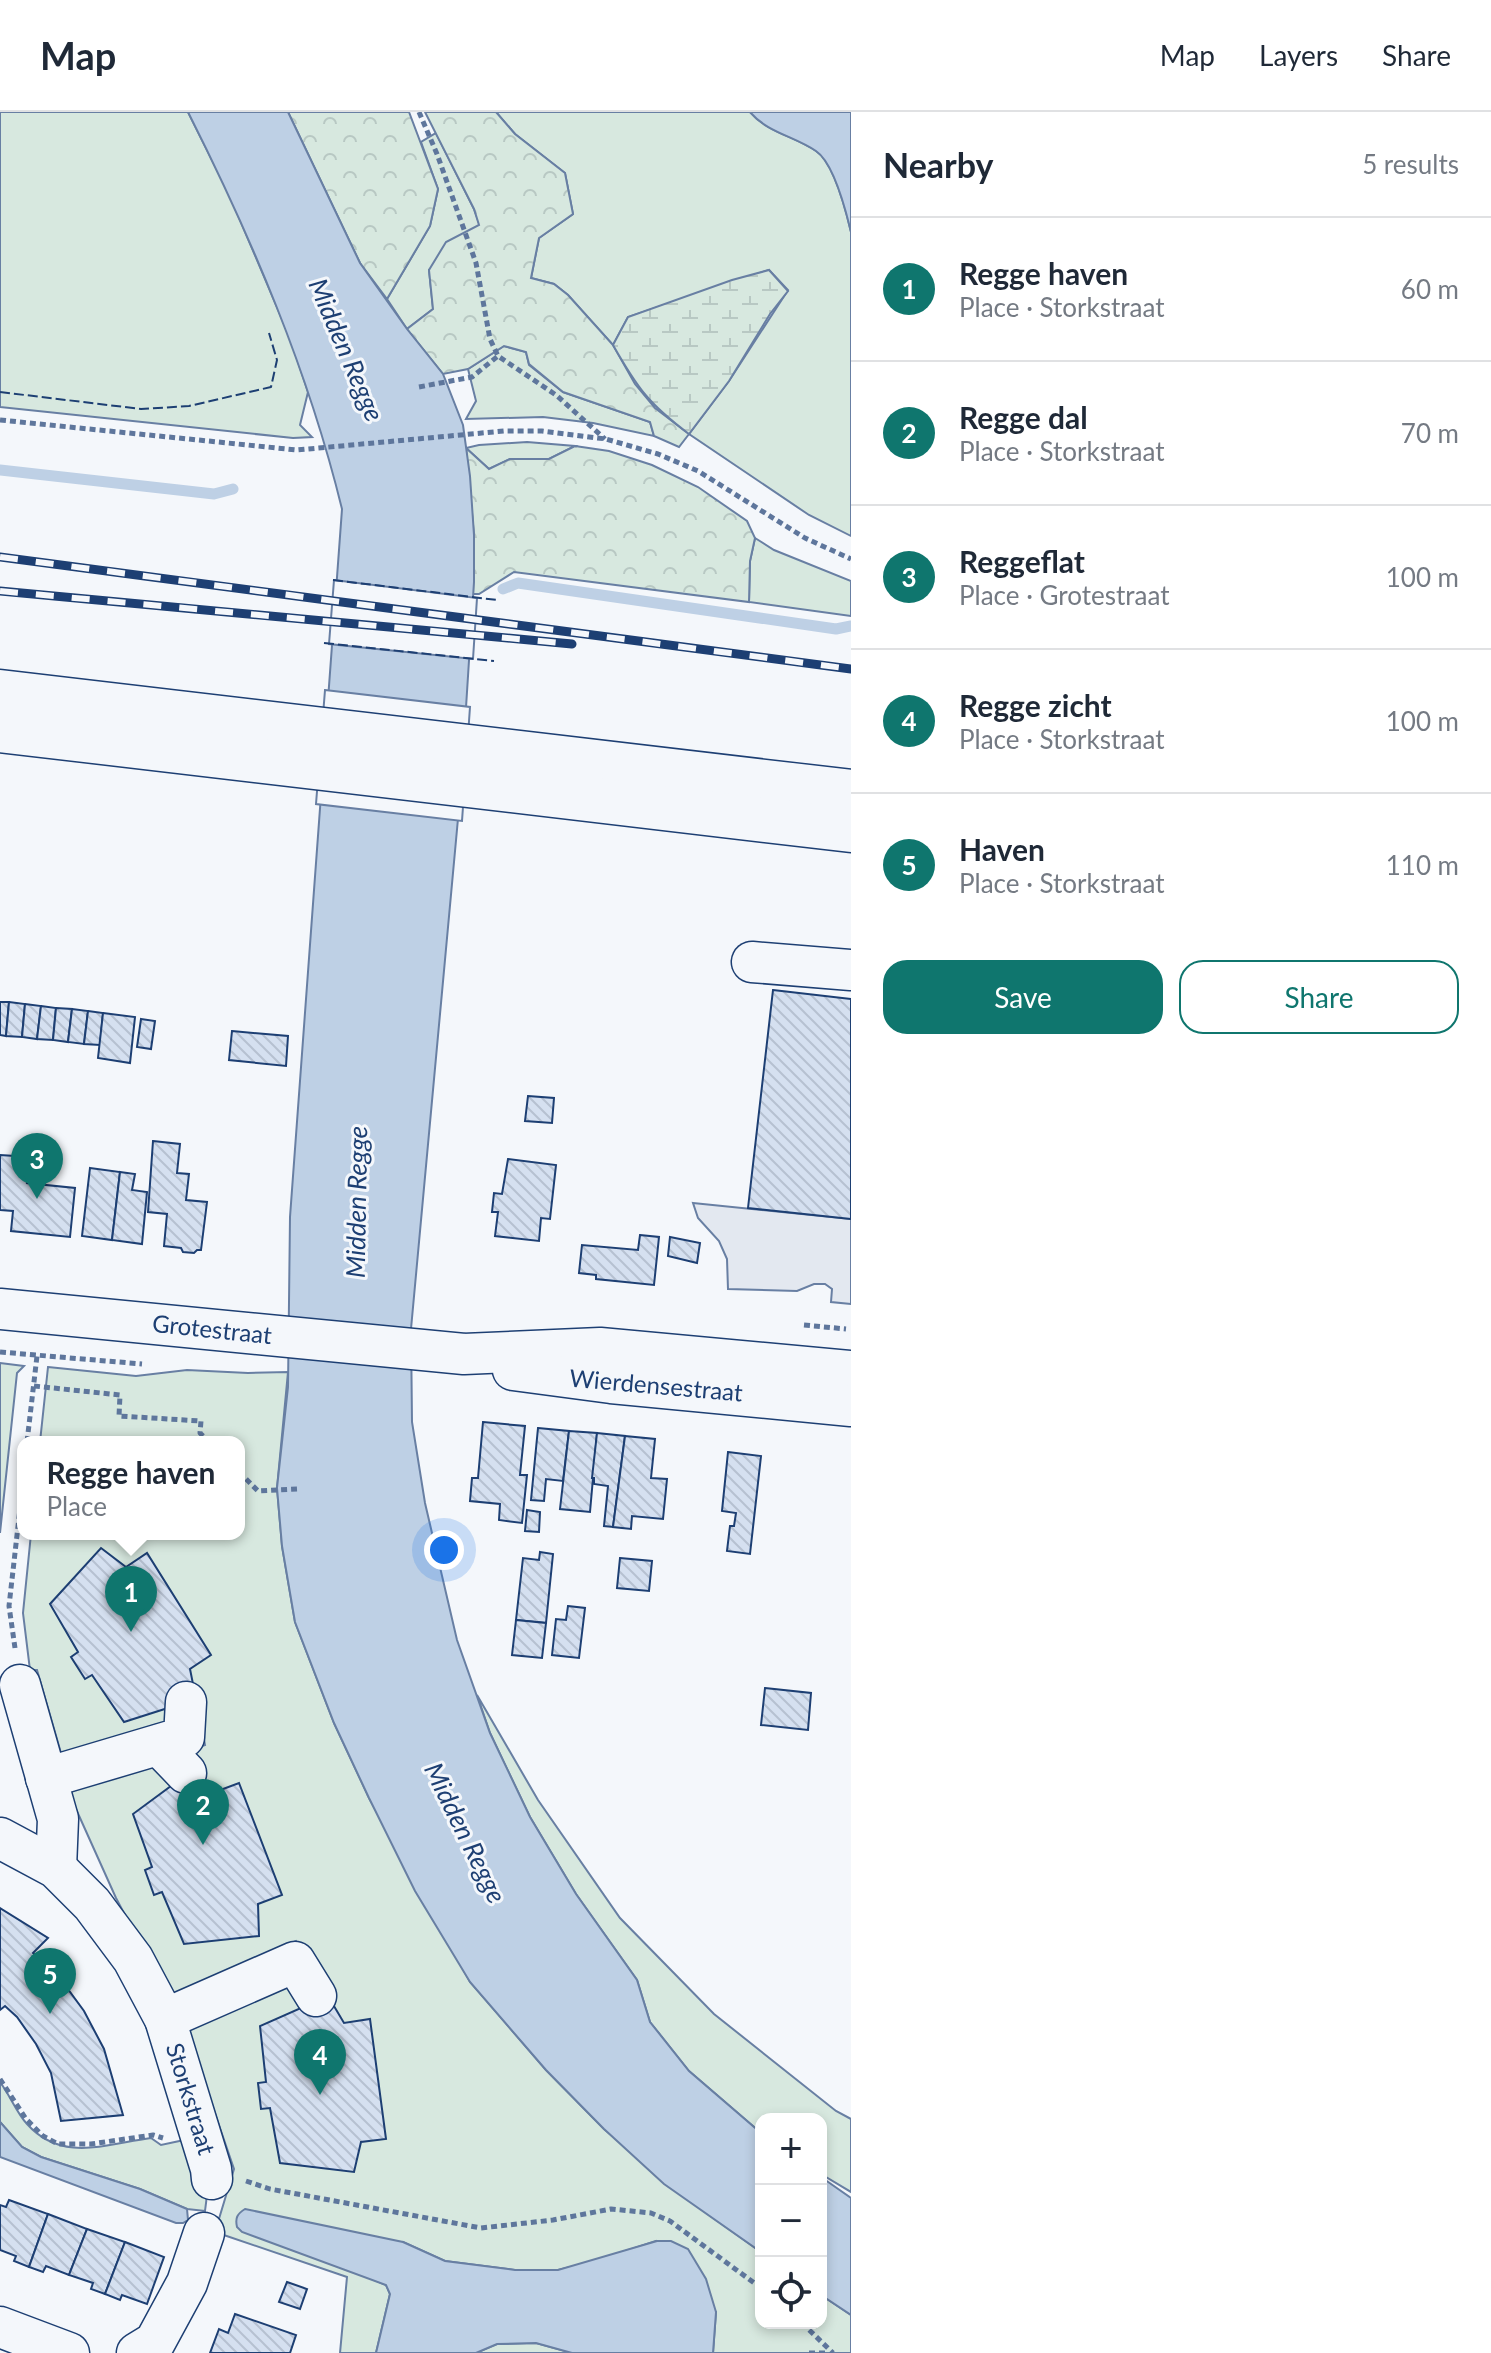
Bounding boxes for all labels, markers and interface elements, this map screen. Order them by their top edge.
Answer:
text: Map [40,32,116,78]
text: Map [1160,38,1215,72]
text: Layers [1259,38,1338,72]
text: Share [1382,38,1451,72]
text: Nearby [883,144,994,185]
text: 5 results [1362,148,1459,180]
text: Regge haven [959,255,1128,291]
water label: Midden Regge [302,273,391,426]
text: 1 [901,273,917,305]
text: 60 m [1401,273,1459,305]
text: Place · Storkstraat [959,291,1165,323]
text: Regge dal [959,399,1088,435]
text: 2 [901,417,917,449]
text: 70 m [1401,417,1459,449]
text: Place · Storkstraat [959,435,1165,467]
text: Reggeflat [959,543,1085,579]
text: 3 [901,561,917,593]
text: 100 m [1386,561,1459,593]
text: Place · Grotestraat [959,579,1170,611]
text: Regge zicht [959,687,1112,723]
text: 4 [901,705,917,737]
text: 100 m [1386,705,1459,737]
text: Place · Storkstraat [959,723,1165,755]
text: Haven [959,831,1045,867]
text: 5 [901,849,917,881]
text: 110 m [1386,849,1459,881]
text: Place · Storkstraat [959,867,1165,899]
button: Save [883,960,1163,1034]
button: Share [1179,960,1459,1034]
water label: Midden Regge [339,1126,373,1278]
pin: 3 [11,1133,63,1199]
street label: Grotestraat [151,1308,274,1349]
street label: Wierdensestraat [568,1362,744,1407]
popup [17,1436,245,1540]
text: Regge haven [46,1454,216,1490]
text: Place [46,1490,107,1522]
your location [424,1530,464,1570]
pin: 1 [105,1566,157,1632]
water label: Midden Regge [418,1757,514,1908]
pin: 2 [177,1779,229,1845]
pin: 5 [24,1948,76,2014]
pin: 4 [294,2029,346,2095]
street label: Storkstraat [161,2039,222,2158]
map controls [755,2113,827,2329]
button: + [755,2113,827,2185]
button: − [755,2185,827,2257]
button: locate [755,2257,827,2329]

